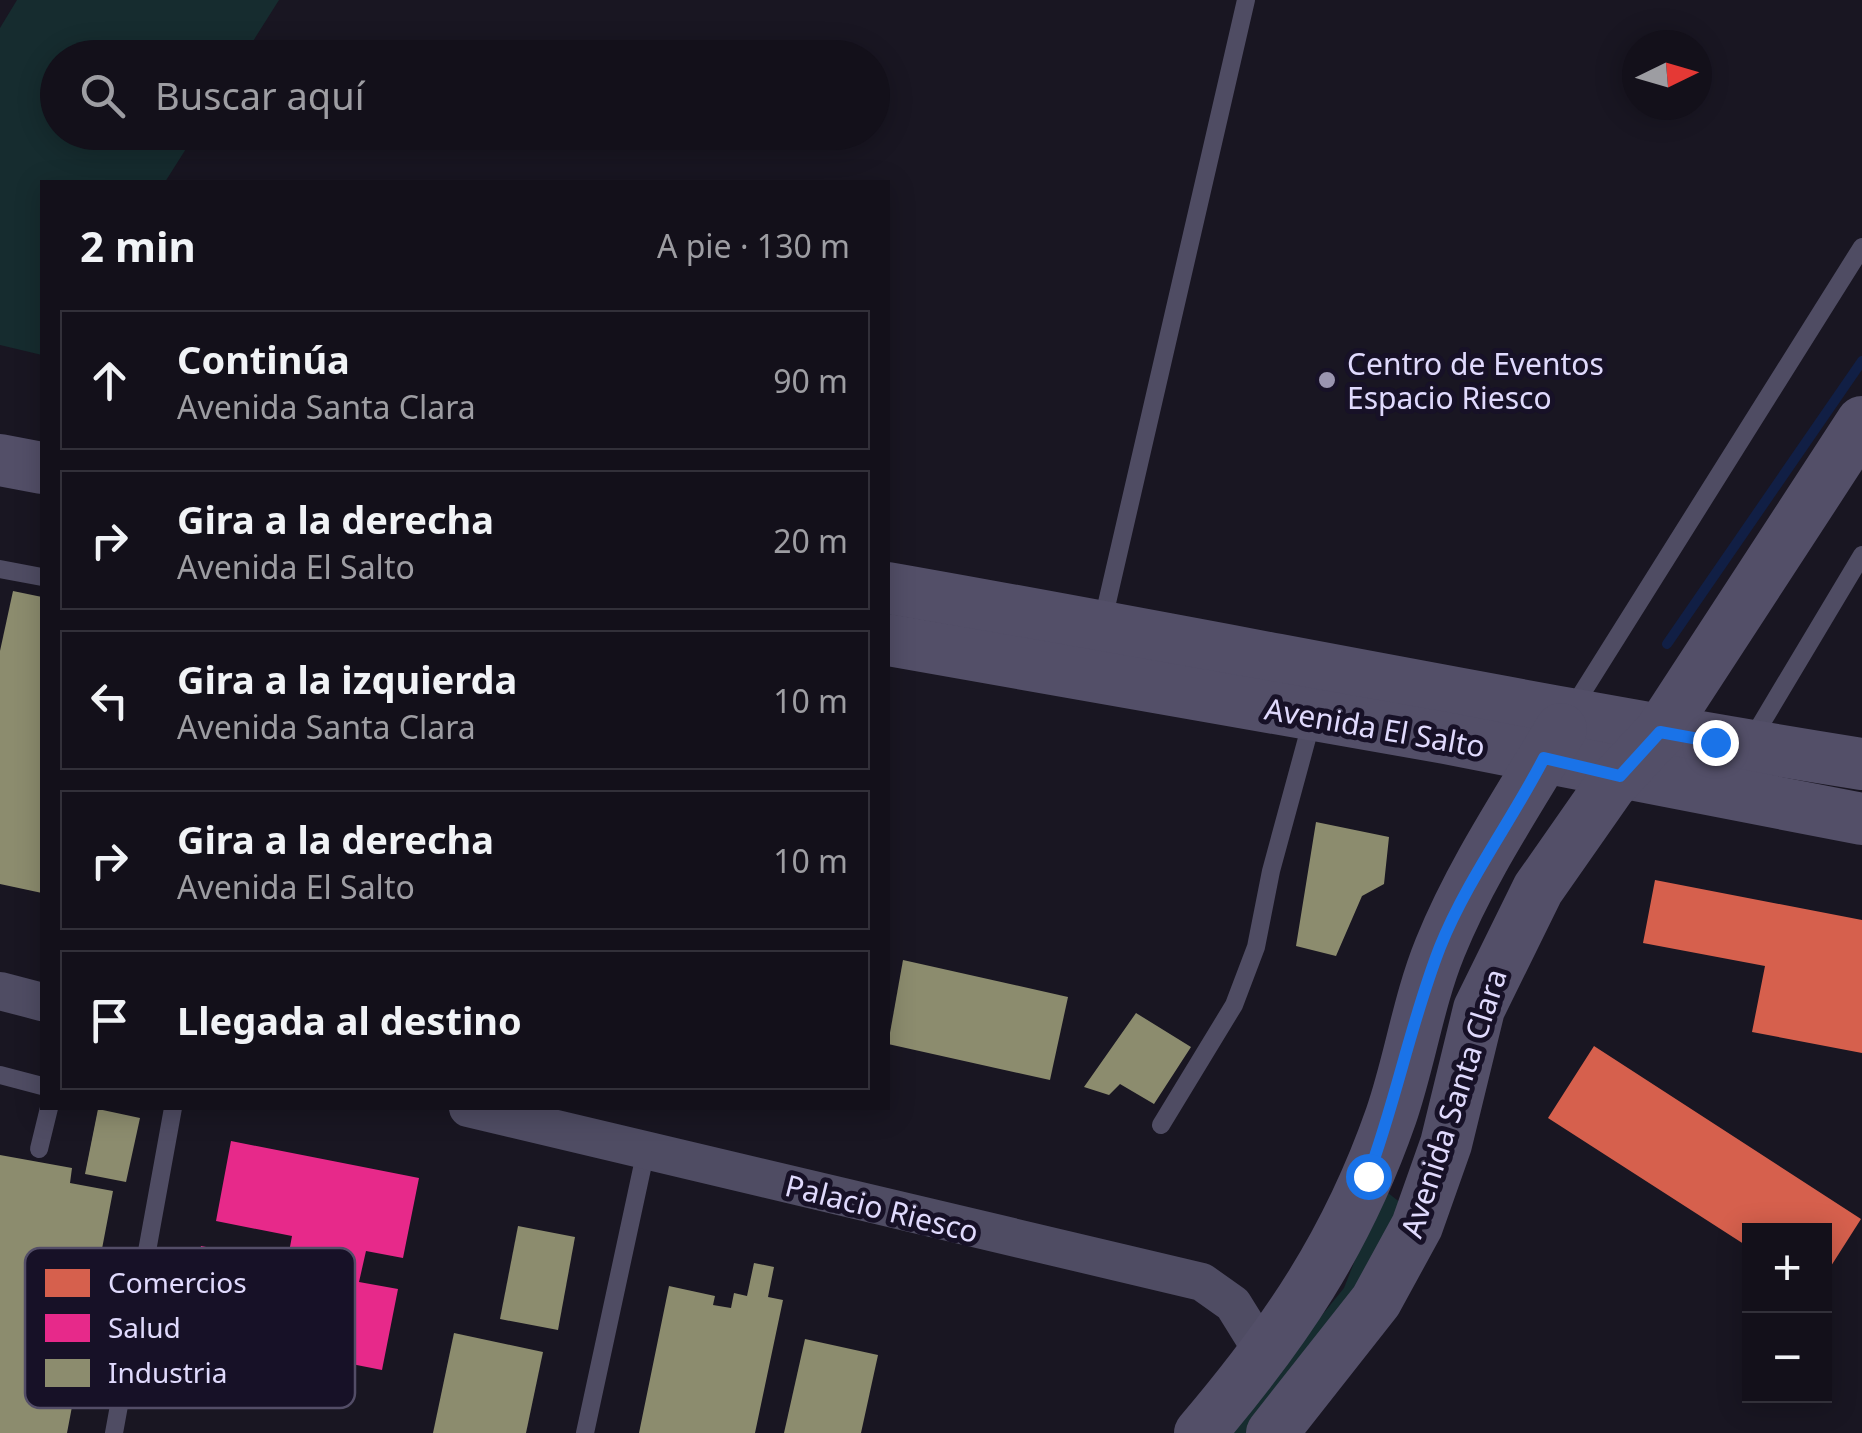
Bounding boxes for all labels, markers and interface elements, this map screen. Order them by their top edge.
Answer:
north arrow [1622,30,1712,120]
search box [40,40,890,150]
icon: search [75,68,130,123]
text: Buscar aquí [155,69,365,121]
text: 2 min [80,217,196,274]
text: A pie · 130 m [657,224,850,267]
text: Continúa [177,333,350,385]
place label: Centro de Eventos Espacio Riesco [1347,343,1604,418]
icon: ahead [82,353,137,408]
text: 90 m [773,359,848,402]
marker: Centro de Eventos Espacio Riesco [1316,369,1338,391]
text: Avenida Santa Clara [177,385,476,428]
text: Gira a la derecha [177,493,494,545]
icon: right [82,513,137,568]
text: 20 m [773,519,848,562]
text: Avenida El Salto [177,545,415,588]
text: Gira a la izquierda [177,653,517,705]
icon: left [82,673,137,728]
text: 10 m [773,679,848,722]
street label: Avenida El Salto [1262,687,1488,767]
text: Avenida Santa Clara [177,705,476,748]
route end [1693,720,1739,766]
text: Gira a la derecha [177,813,494,865]
icon: right [82,833,137,888]
text: 10 m [773,839,848,882]
text: Avenida El Salto [177,865,415,908]
street label: Avenida Santa Clara [1390,963,1516,1243]
icon: arrive [82,993,137,1048]
text: Llegada al destino [177,994,522,1046]
route start [1346,1154,1392,1200]
street label: Palacio Riesco [781,1164,983,1252]
map controls [1742,1223,1832,1403]
button: + [1742,1223,1832,1313]
legend [25,1248,355,1408]
text: Comercios [108,1263,247,1301]
text: Salud [108,1308,181,1346]
button: − [1742,1313,1832,1403]
text: Industria [108,1353,227,1391]

